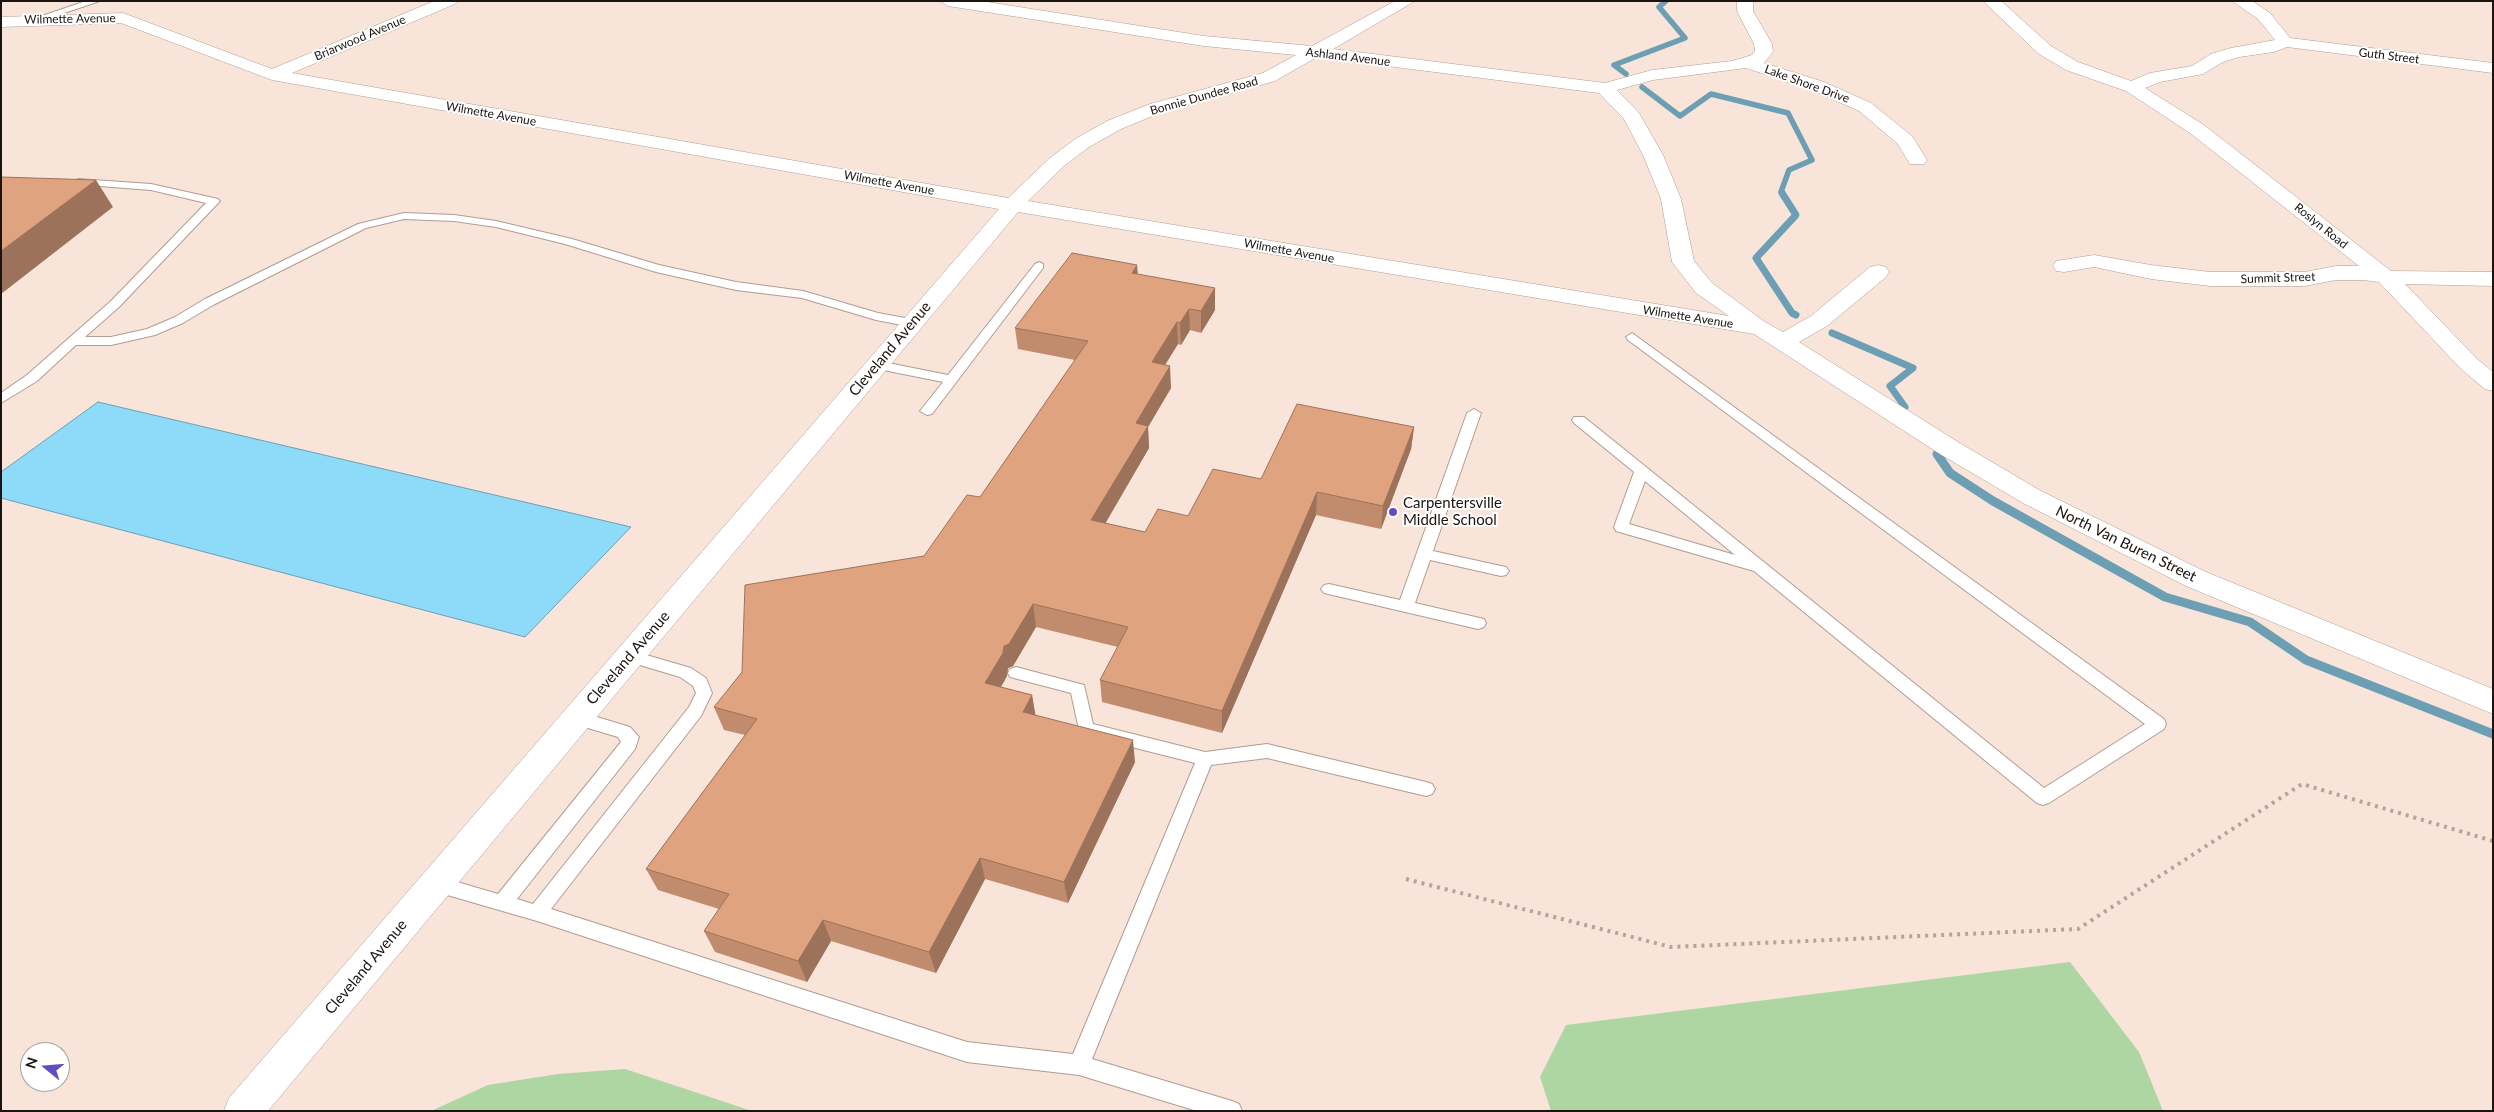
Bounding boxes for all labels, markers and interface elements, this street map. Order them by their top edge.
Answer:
street label: Wilmette Avenue [24,11,116,27]
street label: Briarwood Avenue [312,12,408,64]
street label: Ashland Avenue [1305,45,1391,69]
street label: Guth Street [2358,45,2420,67]
street label: Lake Shore Drive [1763,62,1851,106]
street label: Bonnie Dundee Road [1148,74,1260,118]
street label: Wilmette Avenue [445,99,537,129]
street label: Wilmette Avenue [843,168,935,198]
street label: Roslyn Road [2291,200,2351,252]
street label: Wilmette Avenue [1243,236,1335,266]
street label: Summit Street [2240,270,2316,286]
street label: Cleveland Avenue [845,298,935,400]
street label: Wilmette Avenue [1642,303,1734,331]
place label: Carpentersville Middle School [1403,494,1502,529]
street label: North Van Buren Street [2053,502,2199,586]
marker: Carpentersville Middle School [1387,506,1399,518]
street label: Cleveland Avenue [582,608,674,708]
street label: Cleveland Avenue [321,916,411,1018]
north arrow [20,1042,70,1092]
text: N [21,1055,41,1070]

